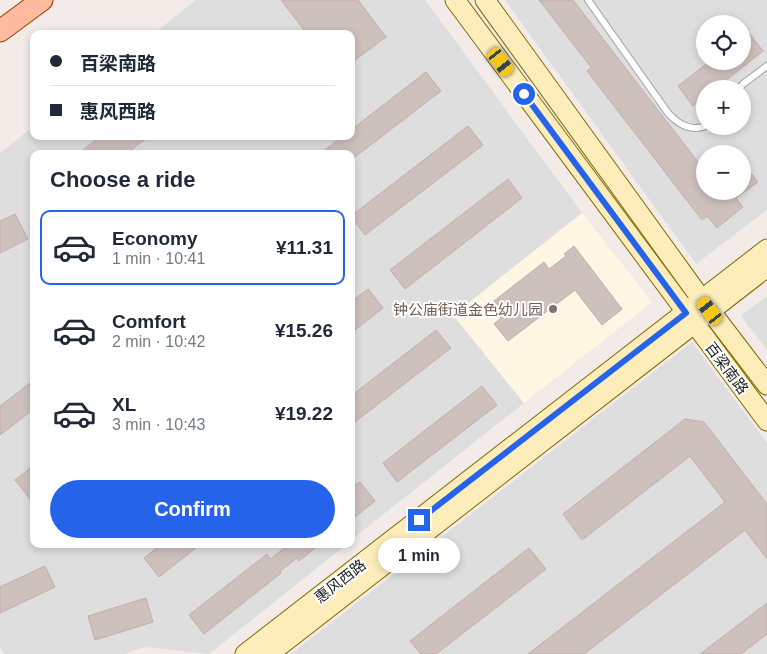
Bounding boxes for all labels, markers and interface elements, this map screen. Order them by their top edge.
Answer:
map controls [696,15,751,200]
button: locate [696,15,751,70]
car [485,46,516,78]
text: 百梁南路 [80,53,156,74]
button: + [696,80,751,135]
route start [513,83,535,105]
text: 惠风西路 [80,101,156,122]
button: − [696,145,751,200]
text: Choose a ride [50,167,195,192]
icon: car [52,225,97,270]
text: Economy [112,228,198,249]
text: ¥11.31 [276,237,333,258]
text: 1 min · 10:41 [112,250,205,267]
car [694,295,725,327]
place label: 钟公庙街道金色幼儿园 [393,301,543,318]
marker: 钟公庙街道金色幼儿园 [547,303,559,315]
icon: car [52,308,97,353]
text: Comfort [112,311,186,332]
text: ¥15.26 [275,320,333,341]
text: 2 min · 10:42 [112,333,205,350]
street label: 百梁南路 [702,339,752,397]
icon: car [52,391,97,436]
text: XL [112,394,136,415]
text: ¥19.22 [275,403,333,424]
text: 3 min · 10:43 [112,416,205,433]
button: Confirm [50,480,335,538]
route end [408,509,430,531]
callout: 1 min [378,538,460,572]
text: 1 min [398,547,440,564]
street label: 惠风西路 [311,556,369,606]

